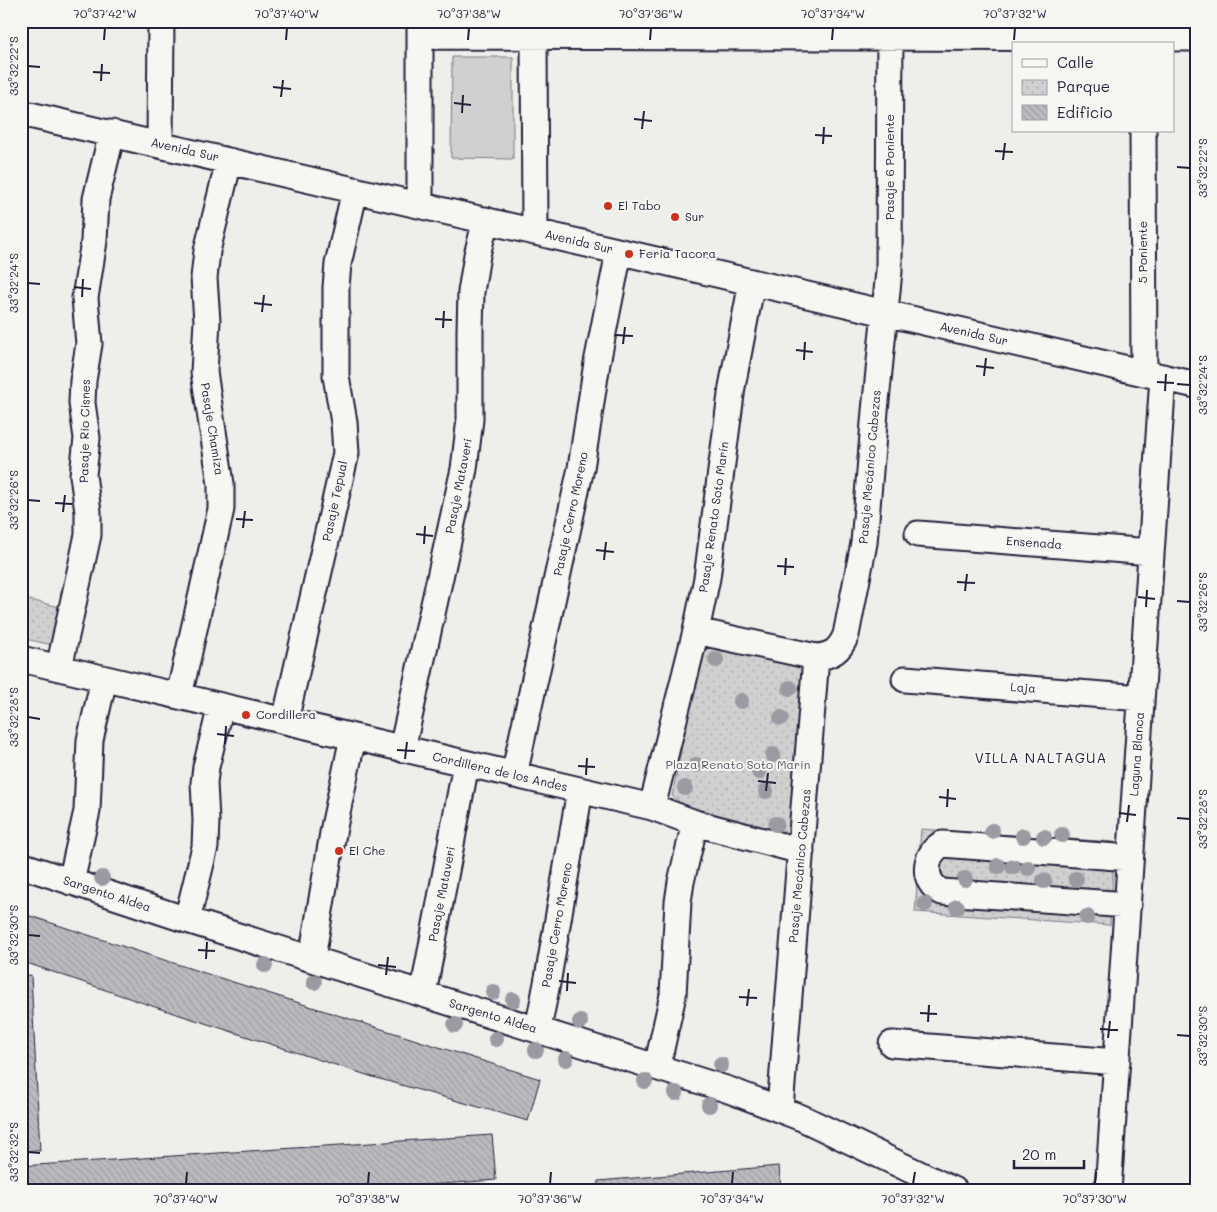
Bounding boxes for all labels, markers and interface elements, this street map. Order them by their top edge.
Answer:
text: 70°37'42"W [73,5,137,21]
text: 70°37'40"W [255,5,319,21]
text: 70°37'38"W [437,5,501,21]
text: 70°37'36"W [619,5,683,21]
text: 70°37'34"W [801,5,865,21]
text: 70°37'32"W [983,5,1047,21]
text: 33°32'22"S [5,36,21,96]
legend [1012,42,1174,132]
text: Calle [1057,52,1094,72]
text: Parque [1057,76,1110,96]
text: Edificio [1057,102,1113,122]
street label: Pasaje 6 Poniente [881,114,897,220]
street label: Avenida Sur [150,133,221,165]
text: 33°32'22"S [1194,138,1210,198]
place label: El Tabo [618,197,661,213]
marker: El Tabo [602,200,614,212]
place label: Sur [685,208,704,224]
marker: Sur [669,211,681,223]
street label: 5 Poniente [1134,221,1150,283]
street label: Avenida Sur [544,225,615,257]
place label: Feria Tacora [639,245,716,261]
marker: Feria Tacora [623,248,635,260]
text: 33°32'24"S [5,253,21,313]
street label: Avenida Sur [939,317,1010,349]
text: 33°32'24"S [1194,355,1210,415]
street label: Pasaje Río Cisnes [75,379,93,483]
street label: Pasaje Chamiza [198,381,228,476]
street label: Pasaje Mecánico Cabezas [854,389,884,545]
street label: Pasaje Mataveri [441,437,475,535]
street label: Pasaje Renato Soto Marín [694,440,732,593]
street label: Pasaje Cerro Moreno [549,450,591,577]
street label: Pasaje Tepual [318,459,350,543]
text: 33°32'26"S [5,470,21,530]
street label: Ensenada [1006,532,1063,552]
text: 33°32'26"S [1194,572,1210,632]
street label: Laja [1010,678,1036,696]
text: 33°32'28"S [5,687,21,747]
place label: Cordillera [256,706,316,722]
marker: Cordillera [240,709,252,721]
street label: Laguna Blanca [1125,711,1147,797]
street label: Cordillera de los Andes [431,748,570,794]
district label: VILLA NALTAGUA [975,748,1107,767]
park label: Plaza Renato Soto Marín [666,756,810,772]
street label: Pasaje Mecánico Cabezas [784,788,814,944]
text: 33°32'28"S [1194,789,1210,849]
place label: El Che [349,842,386,858]
marker: El Che [333,845,345,857]
street label: Pasaje Mataveri [424,845,458,943]
street label: Pasaje Cerro Moreno [537,861,575,988]
street label: Sargento Aldea [61,871,153,915]
text: 33°32'30"S [5,905,21,965]
street label: Sargento Aldea [447,994,539,1036]
text: 33°32'30"S [1194,1006,1210,1066]
text: 33°32'32"S [5,1122,21,1182]
scale bar [1014,1137,1084,1169]
text: 20 m [1022,1144,1056,1164]
text: 70°37'40"W [154,1190,218,1206]
text: 70°37'38"W [336,1190,400,1206]
text: 70°37'36"W [518,1190,582,1206]
text: 70°37'34"W [700,1190,764,1206]
text: 70°37'32"W [881,1190,945,1206]
text: 70°37'30"W [1063,1190,1127,1206]

